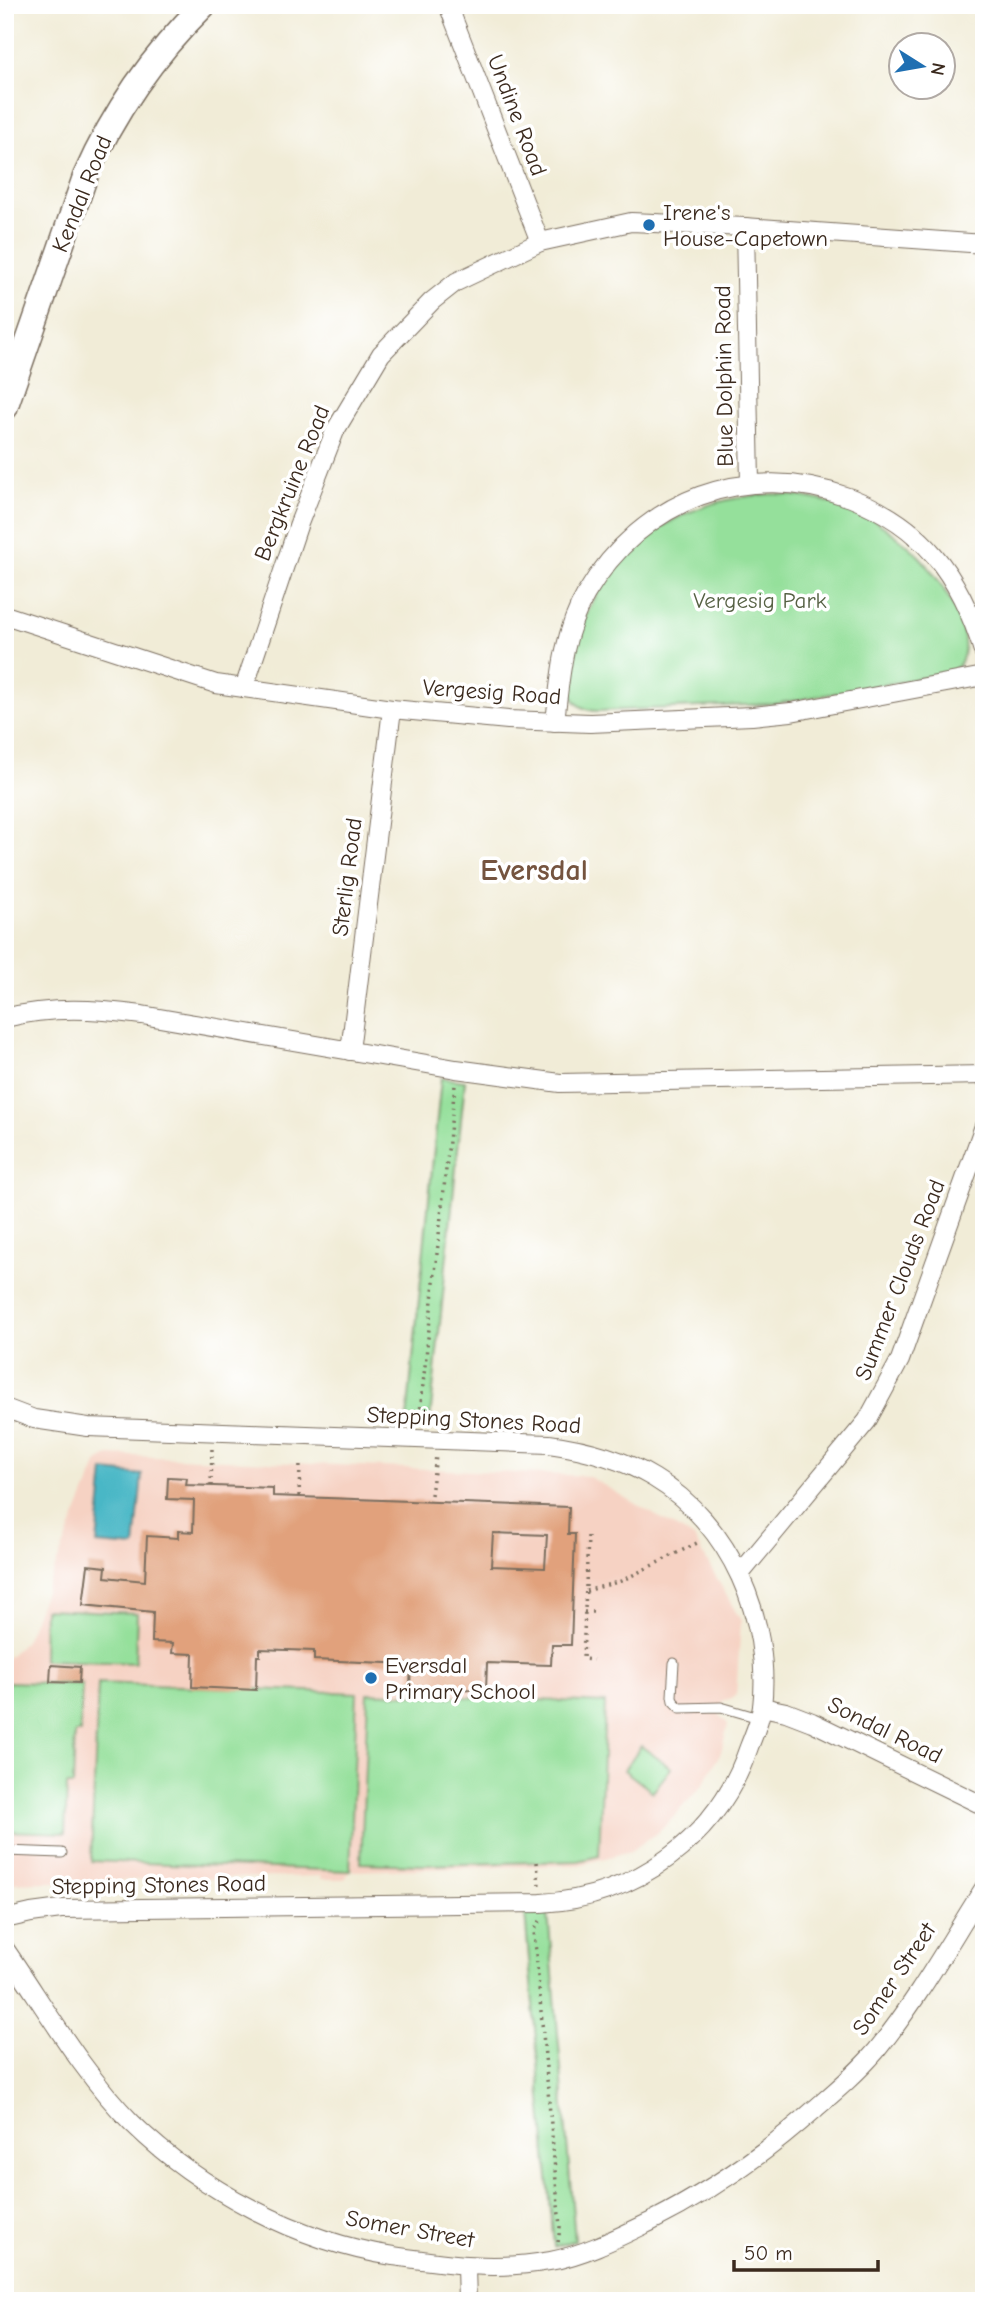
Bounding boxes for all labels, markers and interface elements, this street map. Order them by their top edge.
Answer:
north arrow [888,32,958,102]
street label: Undine Road [482,51,552,179]
text: N [926,61,950,77]
street label: Kendal Road [46,132,118,256]
place label: Irene's House-Capetown [663,199,828,252]
marker: Irene's House-Capetown [641,217,657,233]
street label: Blue Dolphin Road [709,285,739,467]
street label: Bergkruine Road [249,401,335,565]
park label: Vergesig Park [693,587,827,614]
street label: Vergesig Road [422,674,562,710]
street label: Sterlig Road [326,816,368,938]
district label: Eversdal [480,853,588,888]
street label: Summer Clouds Road [849,1176,951,1384]
street label: Stepping Stones Road [366,1401,582,1439]
place label: Eversdal Primary School [385,1652,536,1705]
marker: Eversdal Primary School [363,1670,379,1686]
street label: Sondal Road [823,1691,947,1769]
street label: Stepping Stones Road [52,1870,266,1900]
street label: Somer Street [847,1916,942,2040]
street label: Somer Street [344,2204,478,2254]
scale bar [734,2229,877,2273]
text: 50 m [744,2241,793,2265]

